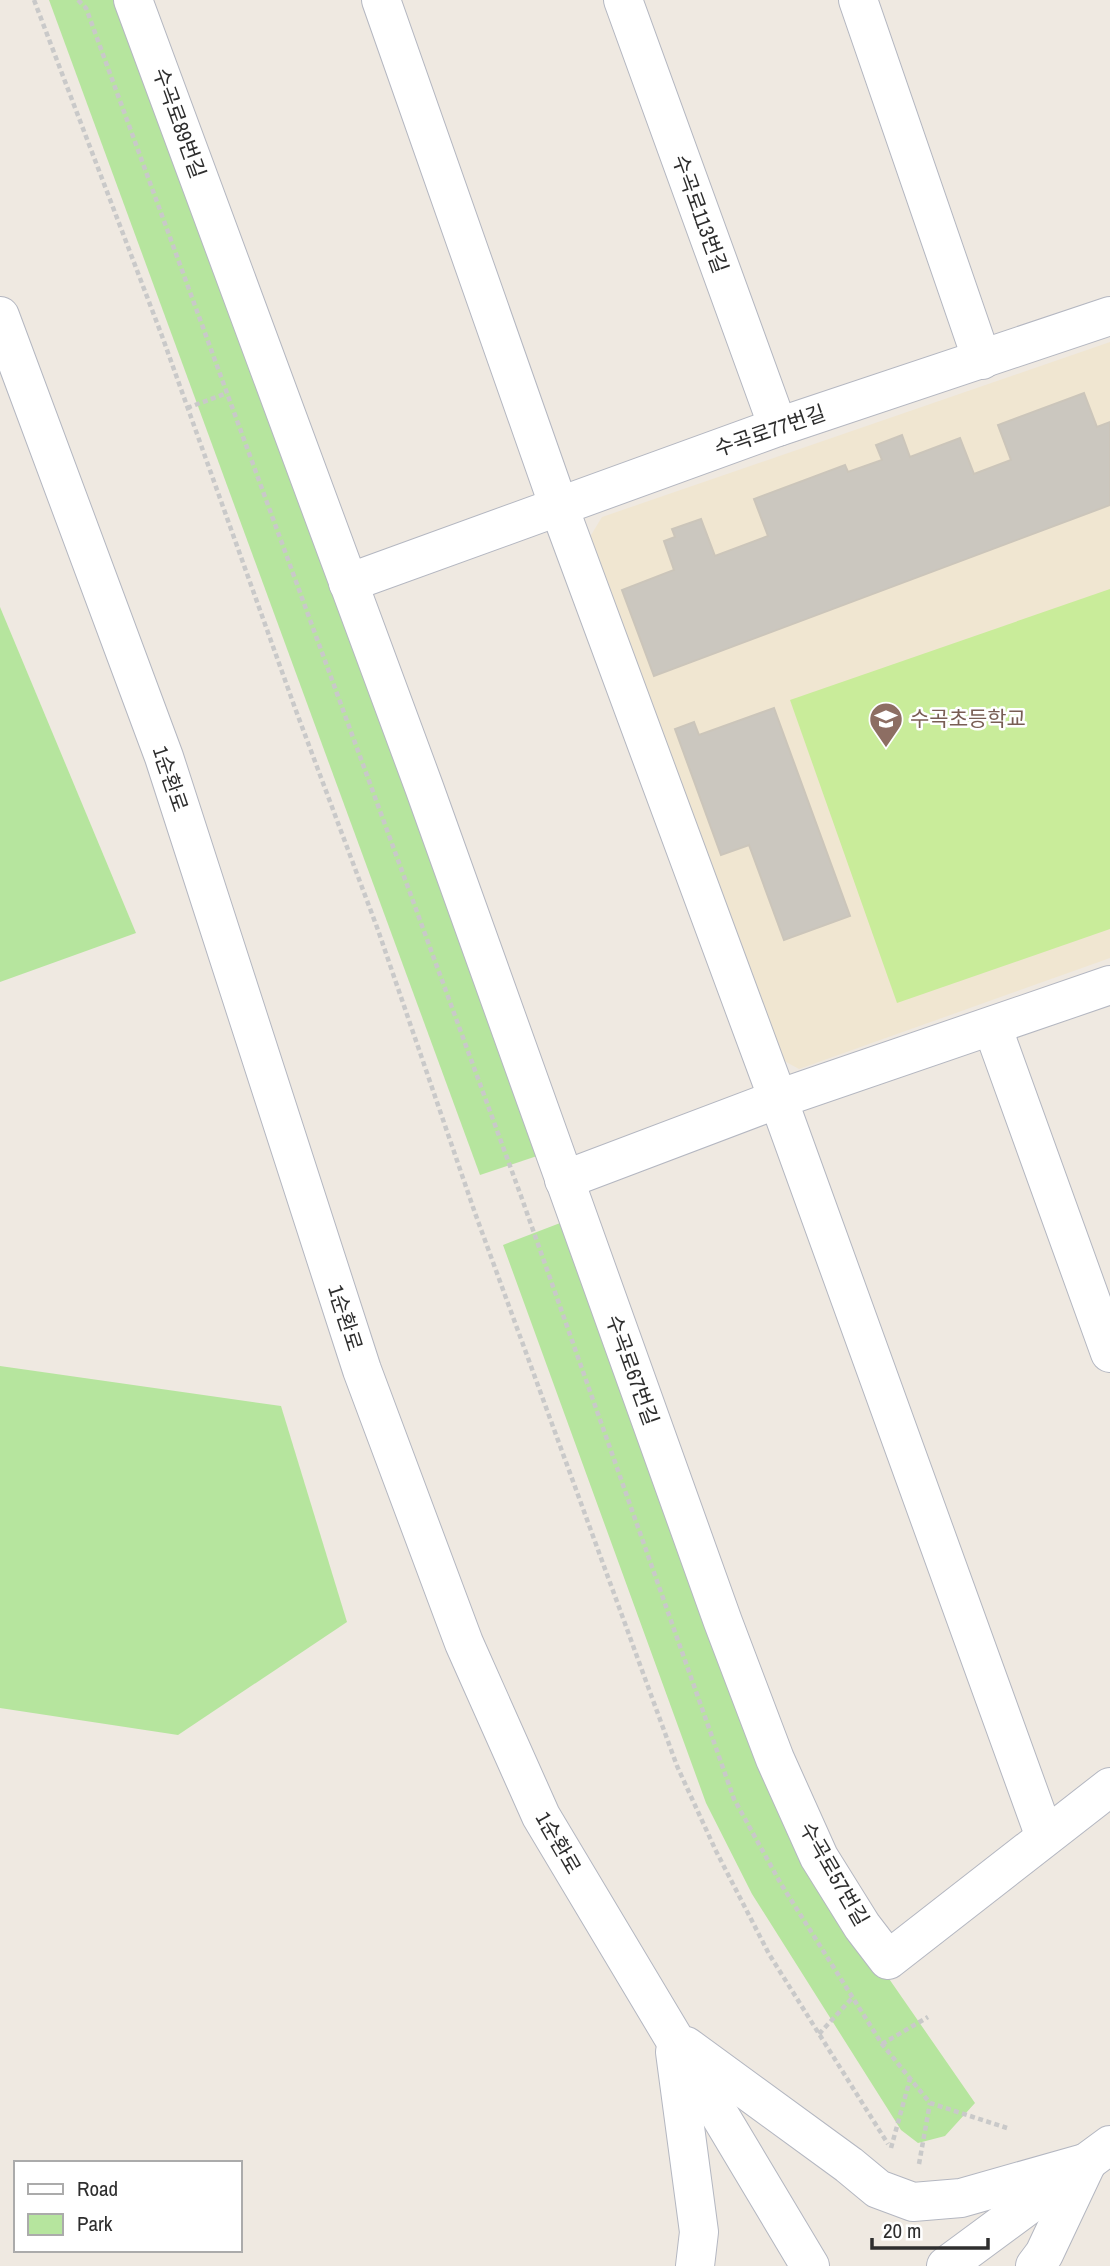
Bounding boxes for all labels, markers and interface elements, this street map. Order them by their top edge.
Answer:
street label: 수곡로89번길 [146,63,213,182]
street label: 수곡로113번길 [666,151,735,277]
street label: 수곡로77번길 [710,398,829,463]
school or university icon: 수곡초등학교 [867,700,905,749]
place label: 수곡초등학교 [910,704,1026,733]
street label: 1순환로 [146,742,195,815]
street label: 1순환로 [321,1281,370,1354]
street label: 수곡로67번길 [599,1310,666,1429]
street label: 1순환로 [529,1806,588,1879]
street label: 수곡로57번길 [793,1816,876,1931]
legend [14,2161,242,2252]
text: Road [77,2174,118,2203]
scale bar [872,2206,988,2250]
text: Park [77,2209,113,2238]
text: 20 m [883,2216,921,2245]

